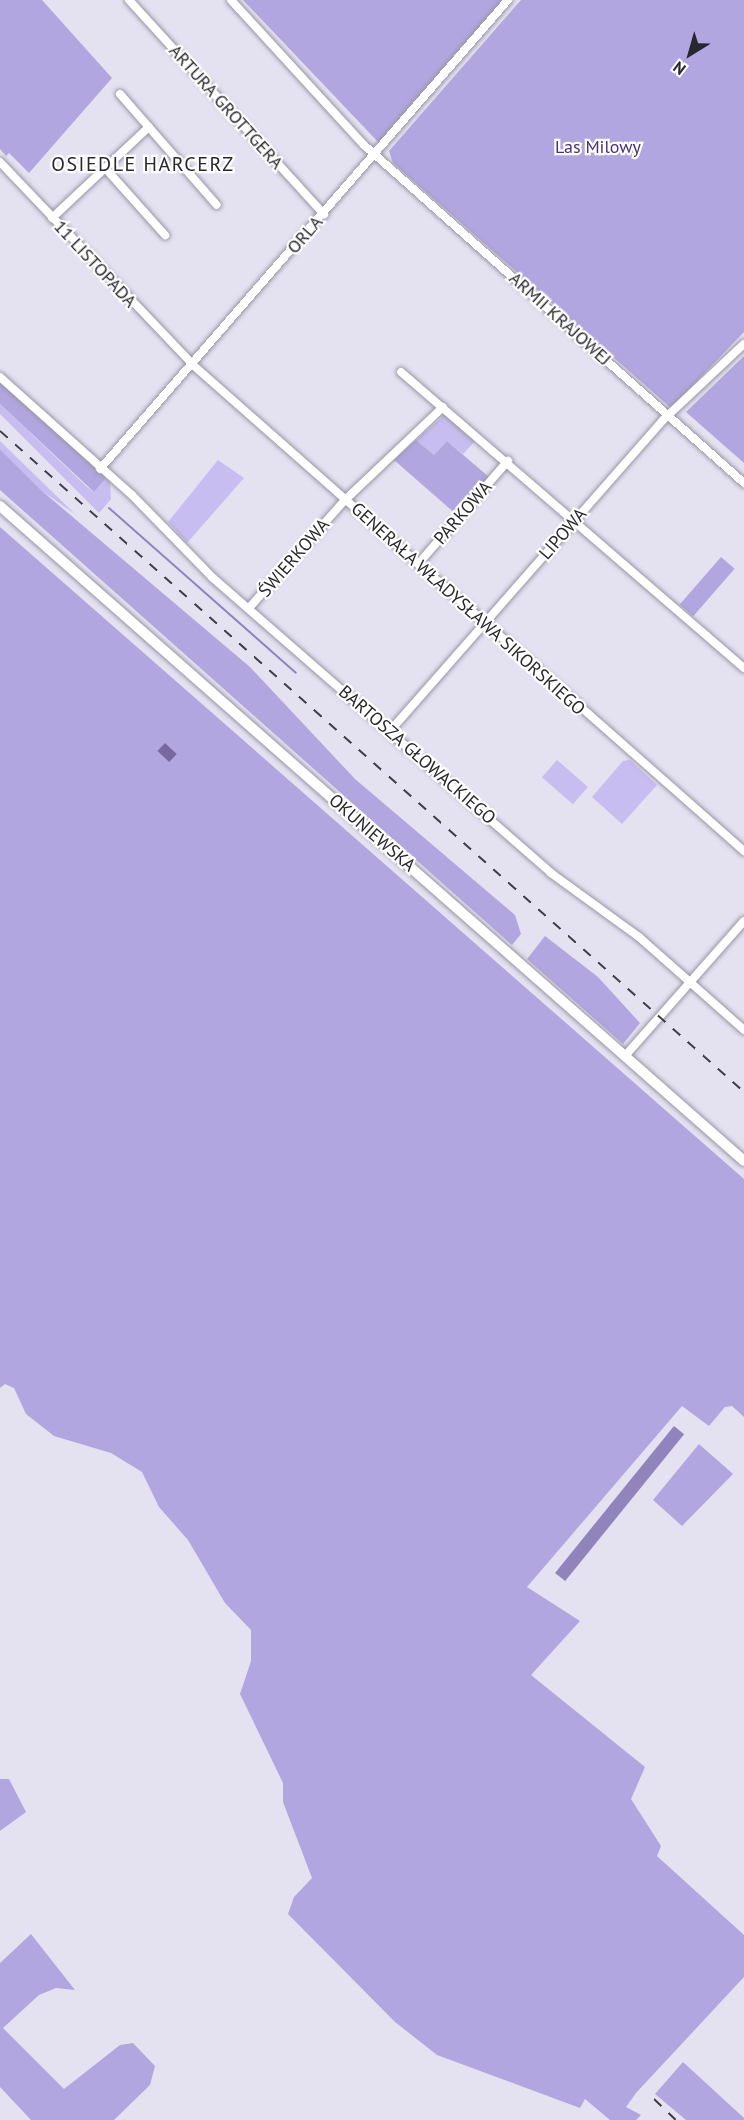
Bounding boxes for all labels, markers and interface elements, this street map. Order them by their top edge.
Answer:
north arrow [660,24,720,84]
street label: ARTURA GROTTGERA [164,40,288,174]
text: N [669,57,689,80]
park label: Las Milowy [555,136,641,158]
district label: OSIEDLE HARCERZ [51,152,235,176]
street label: ORLA [283,212,327,258]
street label: 11 LISTOPADA [49,216,141,312]
street label: ARMII KRAJOWEJ [505,268,615,370]
street label: PARKOWA [430,477,496,549]
street label: GENERAŁA WŁADYSŁAWA SIKORSKIEGO [346,498,590,720]
street label: LIPOWA [535,504,591,564]
street label: ŚWIERKOWA [254,514,334,602]
street label: BARTOSZA GŁOWACKIEGO [334,681,500,829]
street label: OKUNIEWSKA [324,790,420,876]

